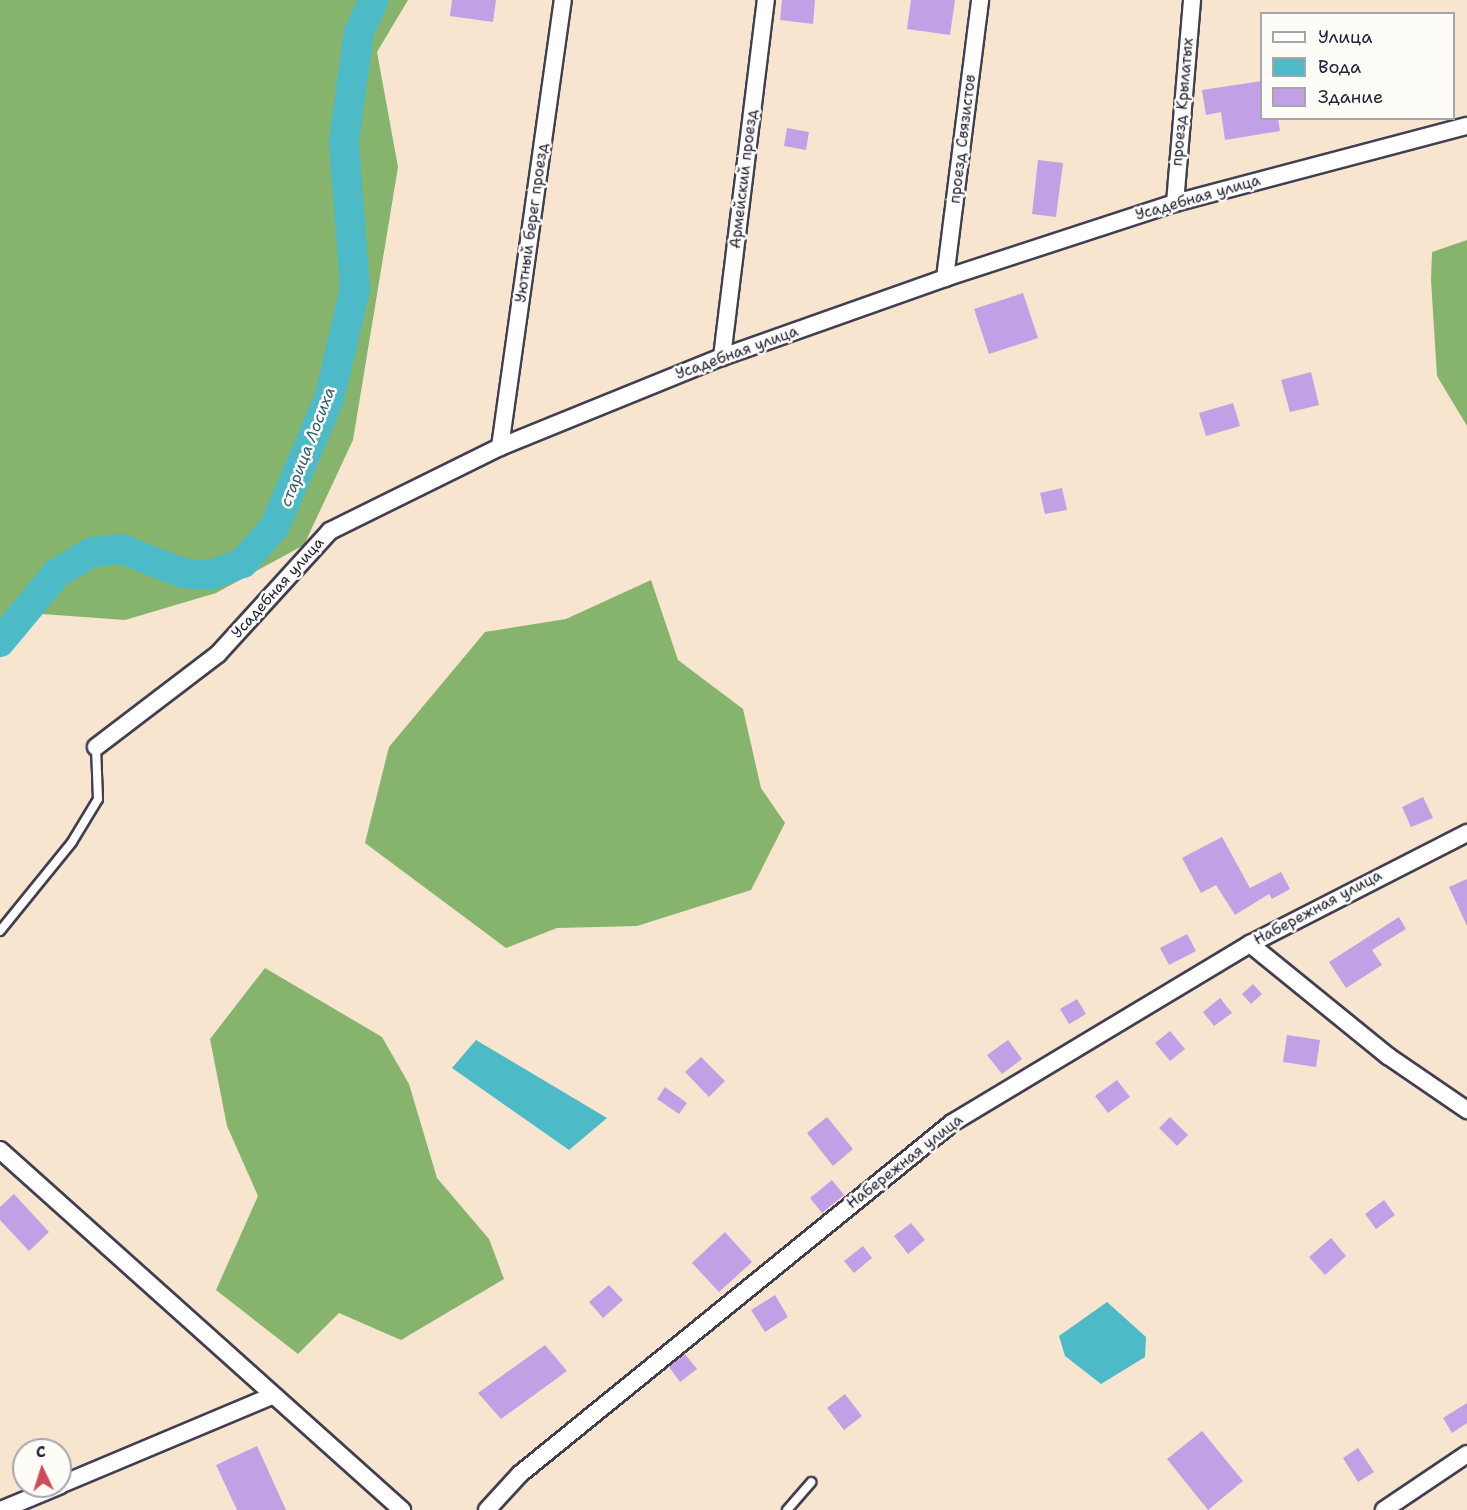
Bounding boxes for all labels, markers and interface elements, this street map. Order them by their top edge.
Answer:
legend [1260,12,1455,120]
text: Улица [1318,25,1372,49]
street label: проезд Крылатых [1168,37,1198,167]
text: Вода [1318,55,1361,79]
street label: проезд Связистов [946,73,980,205]
text: Здание [1318,85,1383,109]
street label: Армейский проезд [727,108,761,250]
street label: Уютный берег проезд [512,142,552,304]
street label: Усадебная улица [1133,172,1263,224]
street label: Усадебная улица [673,322,801,384]
water label: старица Лосиха [276,385,340,509]
street label: Усадебная улица [228,534,328,642]
street label: Набережная улица [1251,867,1385,949]
street label: Набережная улица [843,1111,967,1213]
north arrow [12,1438,72,1498]
text: С [35,1441,46,1462]

